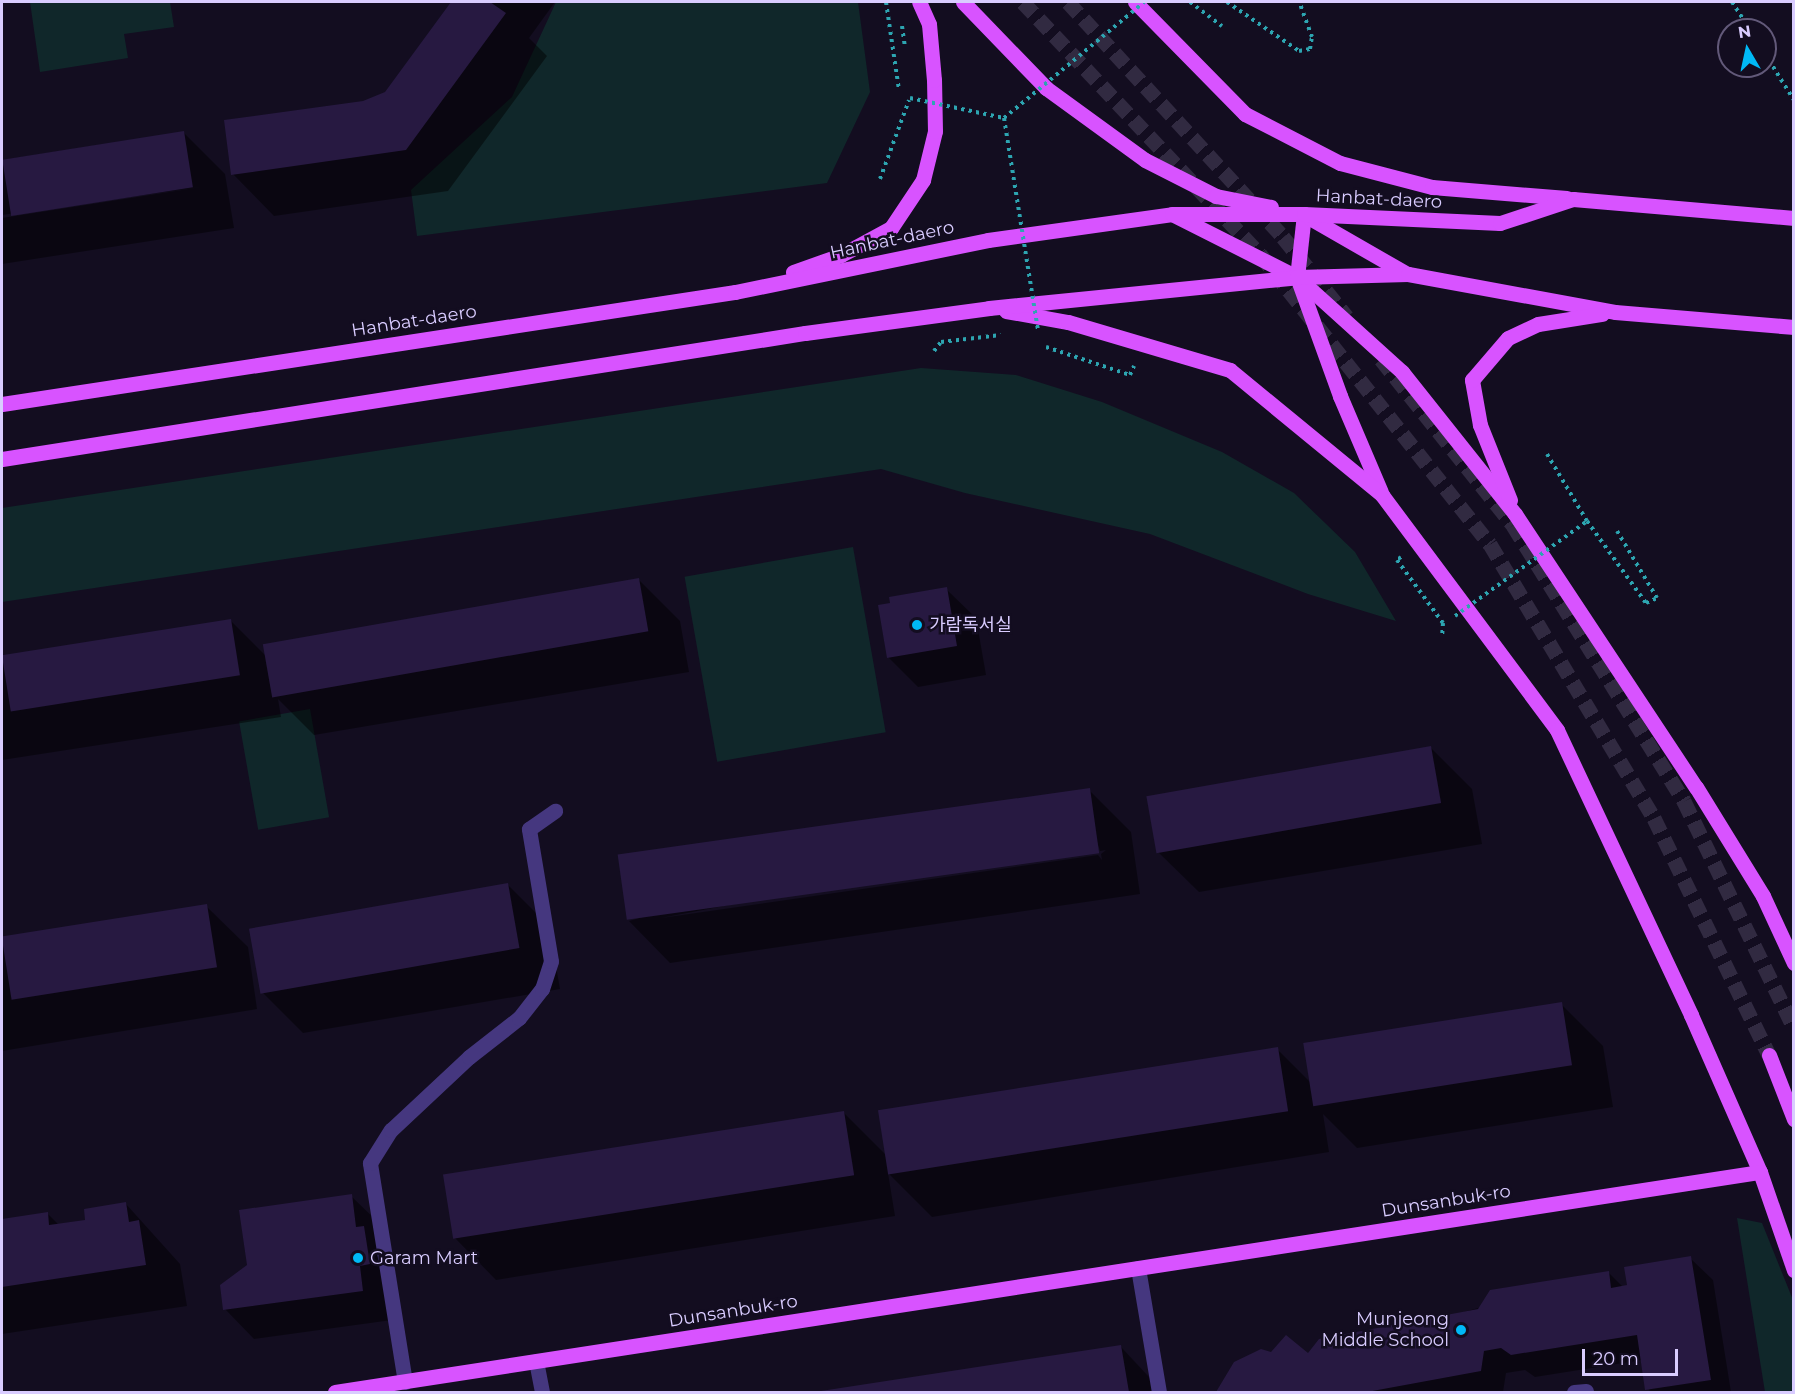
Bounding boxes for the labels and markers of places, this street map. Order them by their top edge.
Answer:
place label: 가람독서실 [929,614,1012,636]
marker: 가람독서실 [910,618,924,632]
place label: Garam Mart [370,1247,478,1269]
marker: Garam Mart [351,1251,365,1265]
place label: Munjeong Middle School [1321,1309,1449,1352]
marker: Munjeong Middle School [1454,1323,1468,1337]

